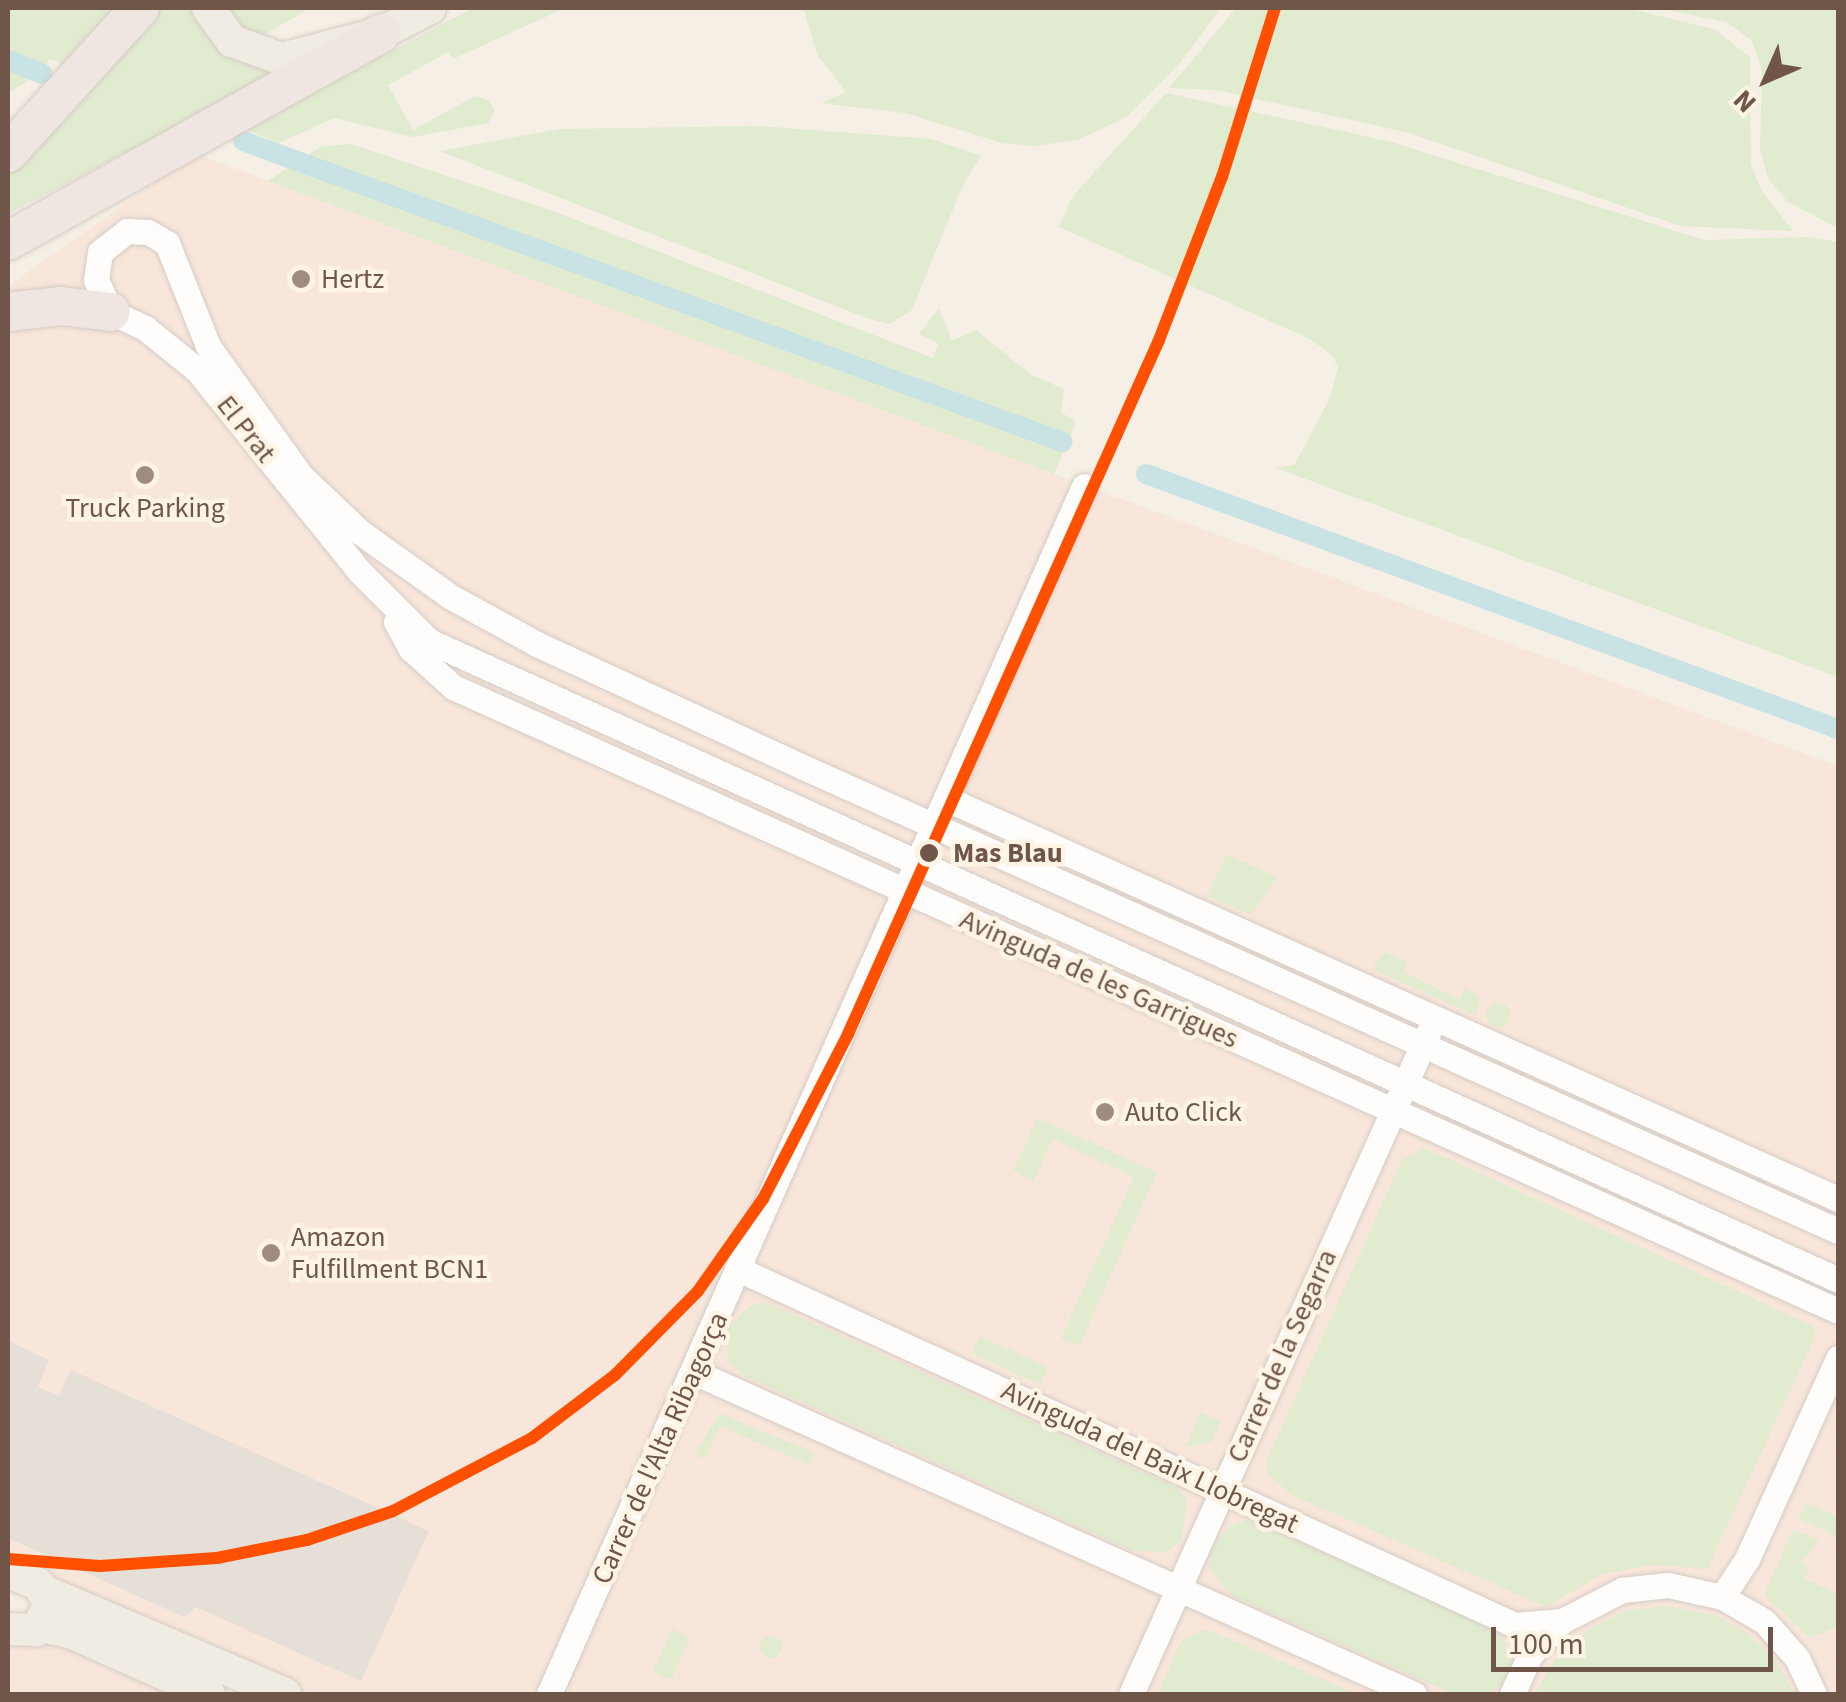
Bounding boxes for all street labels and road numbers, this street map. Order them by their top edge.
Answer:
street label: El Prat [209,389,283,469]
street label: Avinguda de les Garrigues [955,902,1243,1056]
street label: Carrer de la Segarra [1220,1244,1344,1468]
street label: Carrer de l'Alta Ribagorça [585,1307,735,1589]
street label: Avinguda del Baix Llobregat [996,1373,1304,1541]

